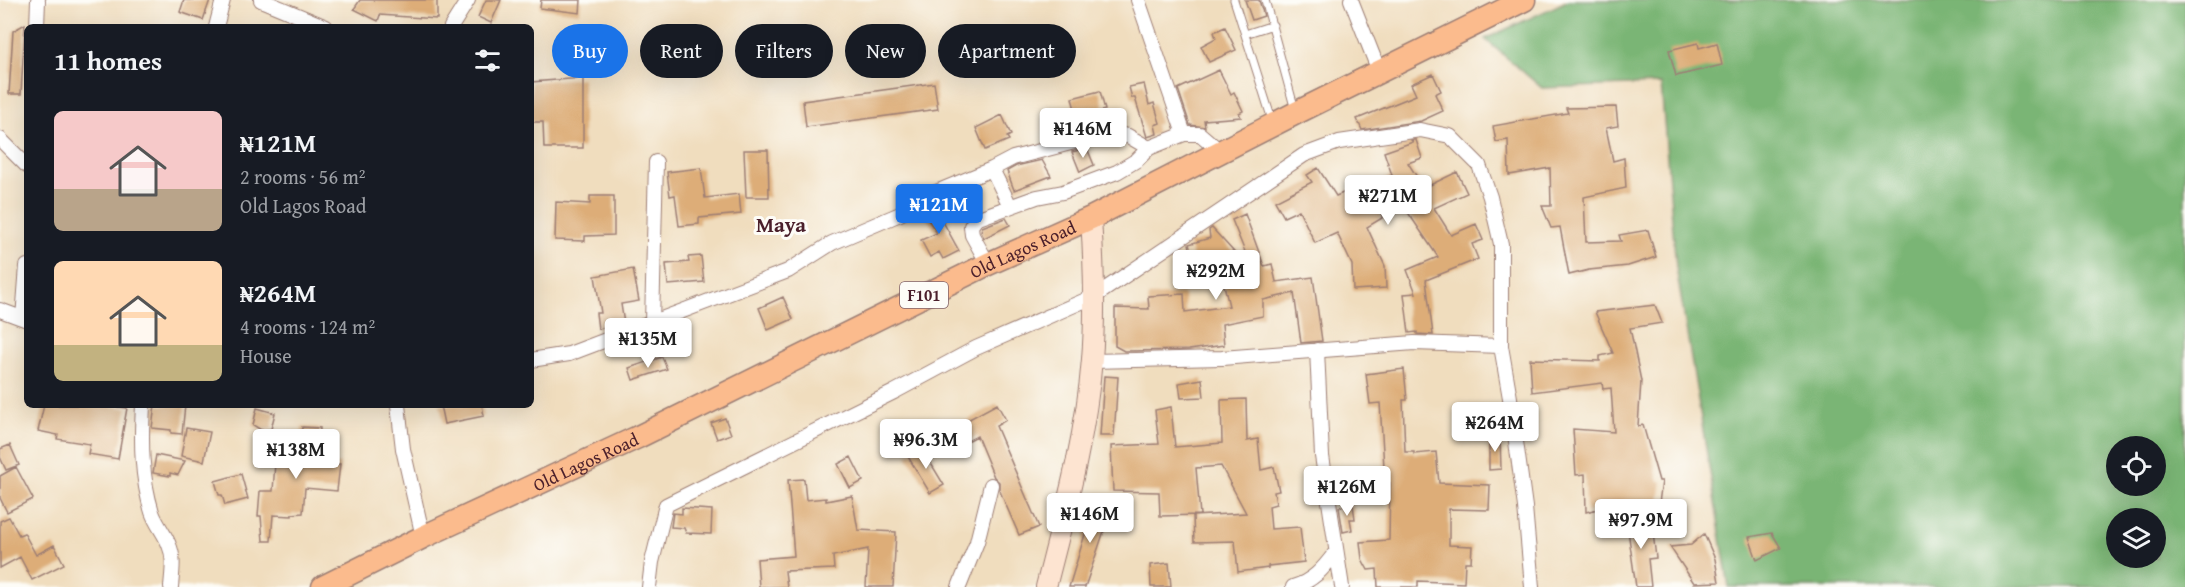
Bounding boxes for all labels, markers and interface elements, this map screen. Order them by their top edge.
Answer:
chip: Buy [552,24,628,78]
chip: Rent [640,24,723,78]
chip: Filters [735,24,833,78]
chip: New [845,24,926,78]
chip: Apartment [938,24,1076,78]
text: 11 homes [54,41,162,80]
icon: filters [471,44,504,77]
pin: ₦146M [1041,108,1125,159]
text: ₦146M [1054,113,1112,142]
text: ₦121M [240,123,316,162]
icon: home [102,135,174,207]
text: 2 rooms · 56 m² [240,162,366,191]
pin: ₦271M [1346,175,1430,226]
text: ₦271M [1359,180,1417,209]
pin: ₦121M [897,184,981,235]
text: ₦121M [910,189,968,218]
text: Old Lagos Road [240,191,366,220]
district label: Maya [756,209,806,240]
street label: Old Lagos Road [965,213,1080,285]
pin: ₦292M [1174,250,1258,301]
text: ₦292M [1187,255,1245,284]
text: ₦264M [240,273,316,312]
road number: F101 [900,282,948,308]
icon: home [102,285,174,357]
text: 4 rooms · 124 m² [240,312,375,341]
pin: ₦135M [606,318,690,369]
text: ₦135M [619,323,677,352]
text: House [240,341,292,370]
pin: ₦264M [1453,402,1537,453]
text: ₦264M [1466,407,1524,436]
pin: ₦96.3M [877,419,975,470]
text: ₦96.3M [894,424,958,453]
street label: Old Lagos Road [528,425,643,498]
pin: ₦138M [254,429,338,480]
text: ₦138M [267,434,325,463]
map controls [2106,436,2166,568]
button: locate [2106,436,2166,496]
pin: ₦126M [1305,466,1389,517]
text: ₦126M [1318,471,1376,500]
pin: ₦146M [1048,493,1132,544]
text: ₦146M [1061,498,1119,527]
pin: ₦97.9M [1592,499,1690,550]
text: ₦97.9M [1609,504,1673,533]
button: layers [2106,508,2166,568]

